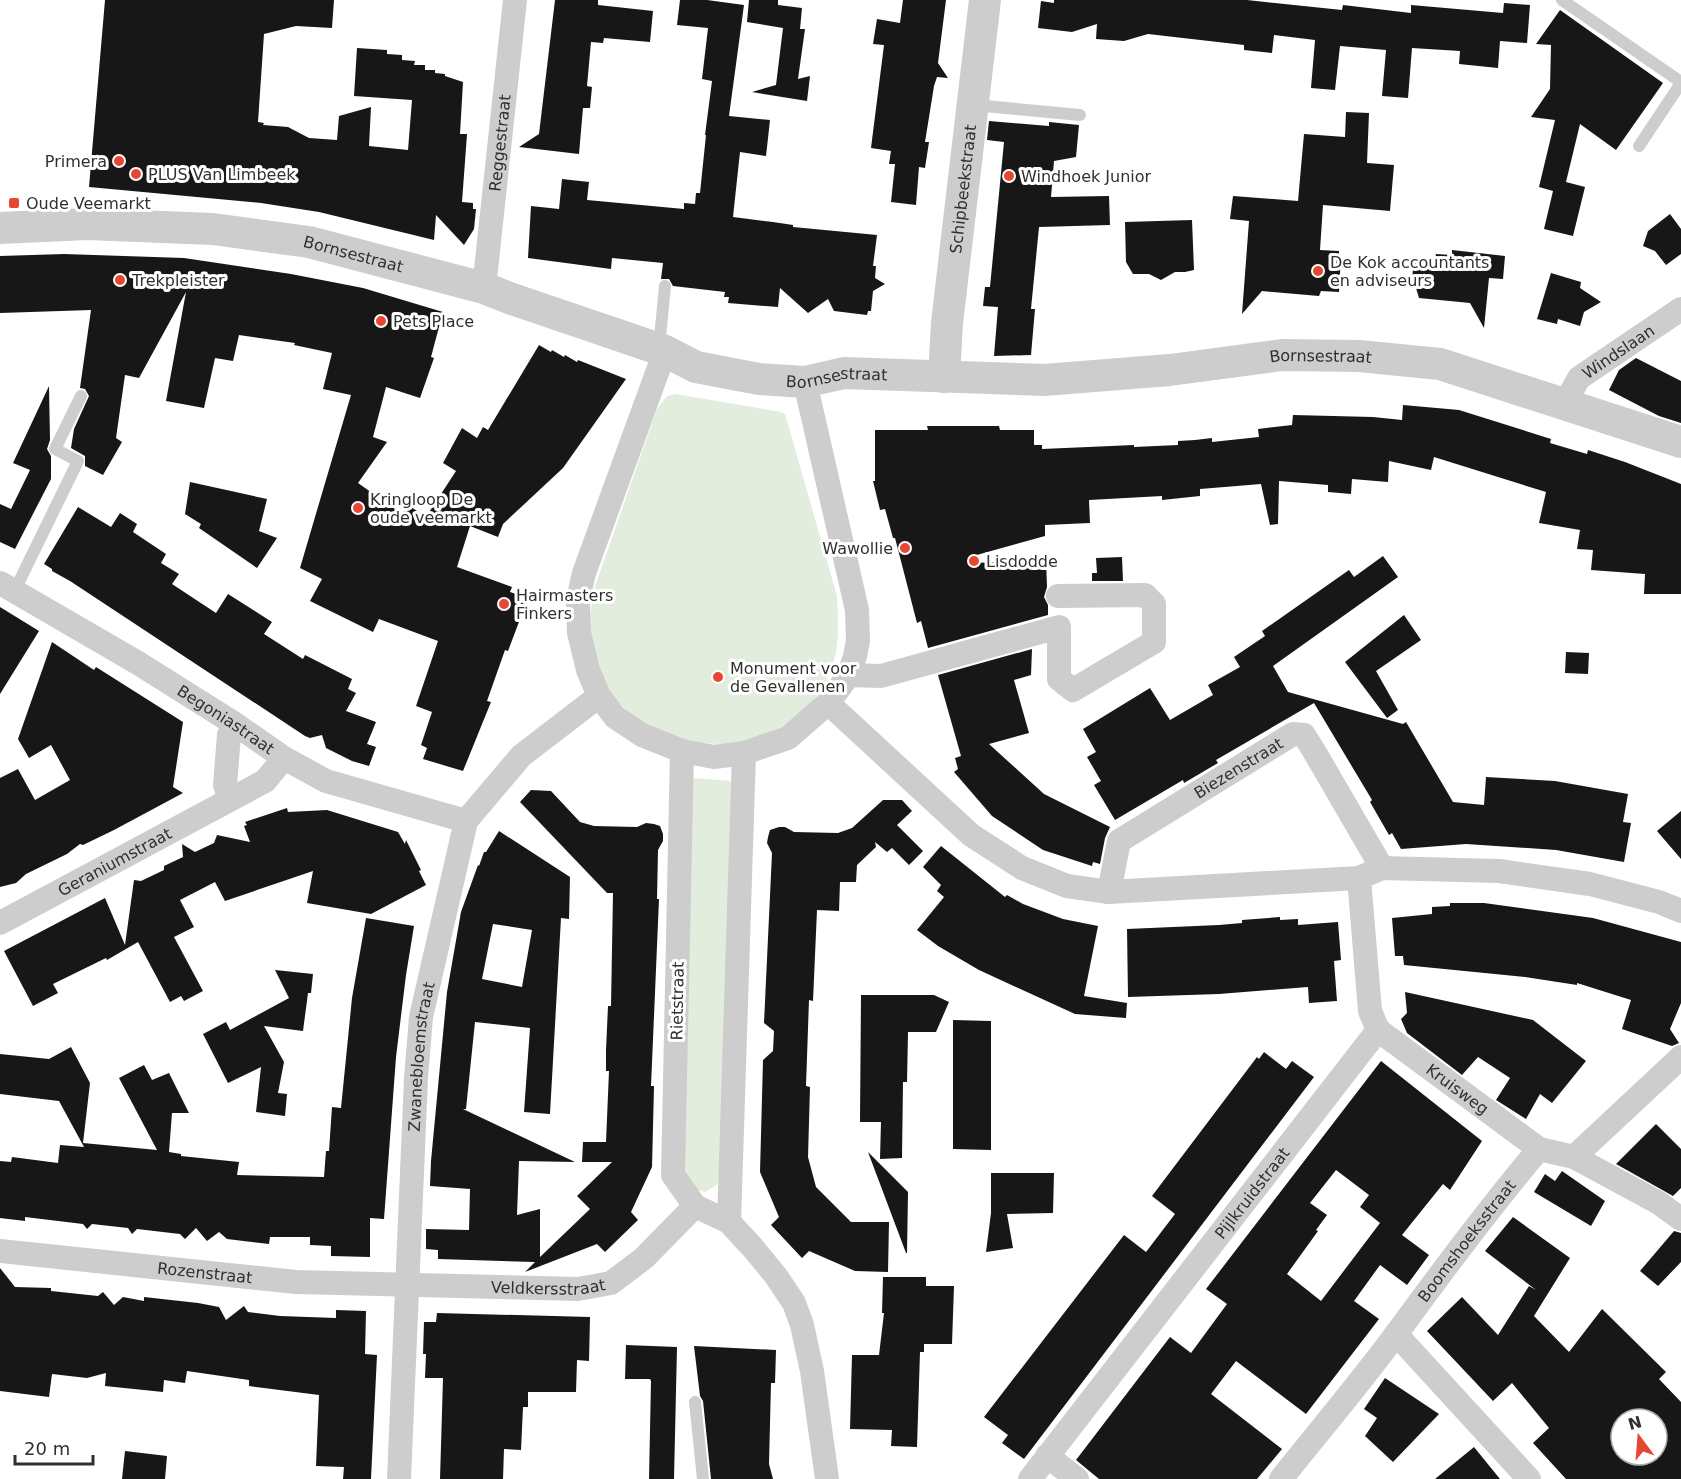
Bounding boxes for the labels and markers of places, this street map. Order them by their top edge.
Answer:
place label: Primera [45,152,107,171]
marker: Primera [112,154,126,168]
place label: PLUS Van Limbeek [148,165,296,184]
marker: PLUS Van Limbeek [129,167,143,181]
place label: Windhoek Junior [1021,167,1152,186]
marker: Windhoek Junior [1002,169,1016,183]
place label: Oude Veemarkt [26,194,151,213]
marker: Oude Veemarkt [7,196,21,210]
place label: De Kok accountants en adviseurs [1330,253,1489,290]
marker: De Kok accountants en adviseurs [1311,264,1325,278]
place label: Trekpleister [131,271,225,290]
marker: Trekpleister [113,273,127,287]
place label: Pets Place [393,312,474,331]
marker: Pets Place [374,314,388,328]
place label: Kringloop De oude veemarkt [370,490,492,527]
marker: Kringloop De oude veemarkt [351,501,365,515]
place label: Wawollie [822,539,893,558]
marker: Wawollie [898,541,912,555]
place label: Lisdodde [986,552,1058,571]
marker: Lisdodde [967,554,981,568]
place label: Hairmasters Finkers [516,586,613,623]
marker: Hairmasters Finkers [497,597,511,611]
place label: Monument voor de Gevallenen [730,659,857,696]
marker: Monument voor de Gevallenen [711,670,725,684]

